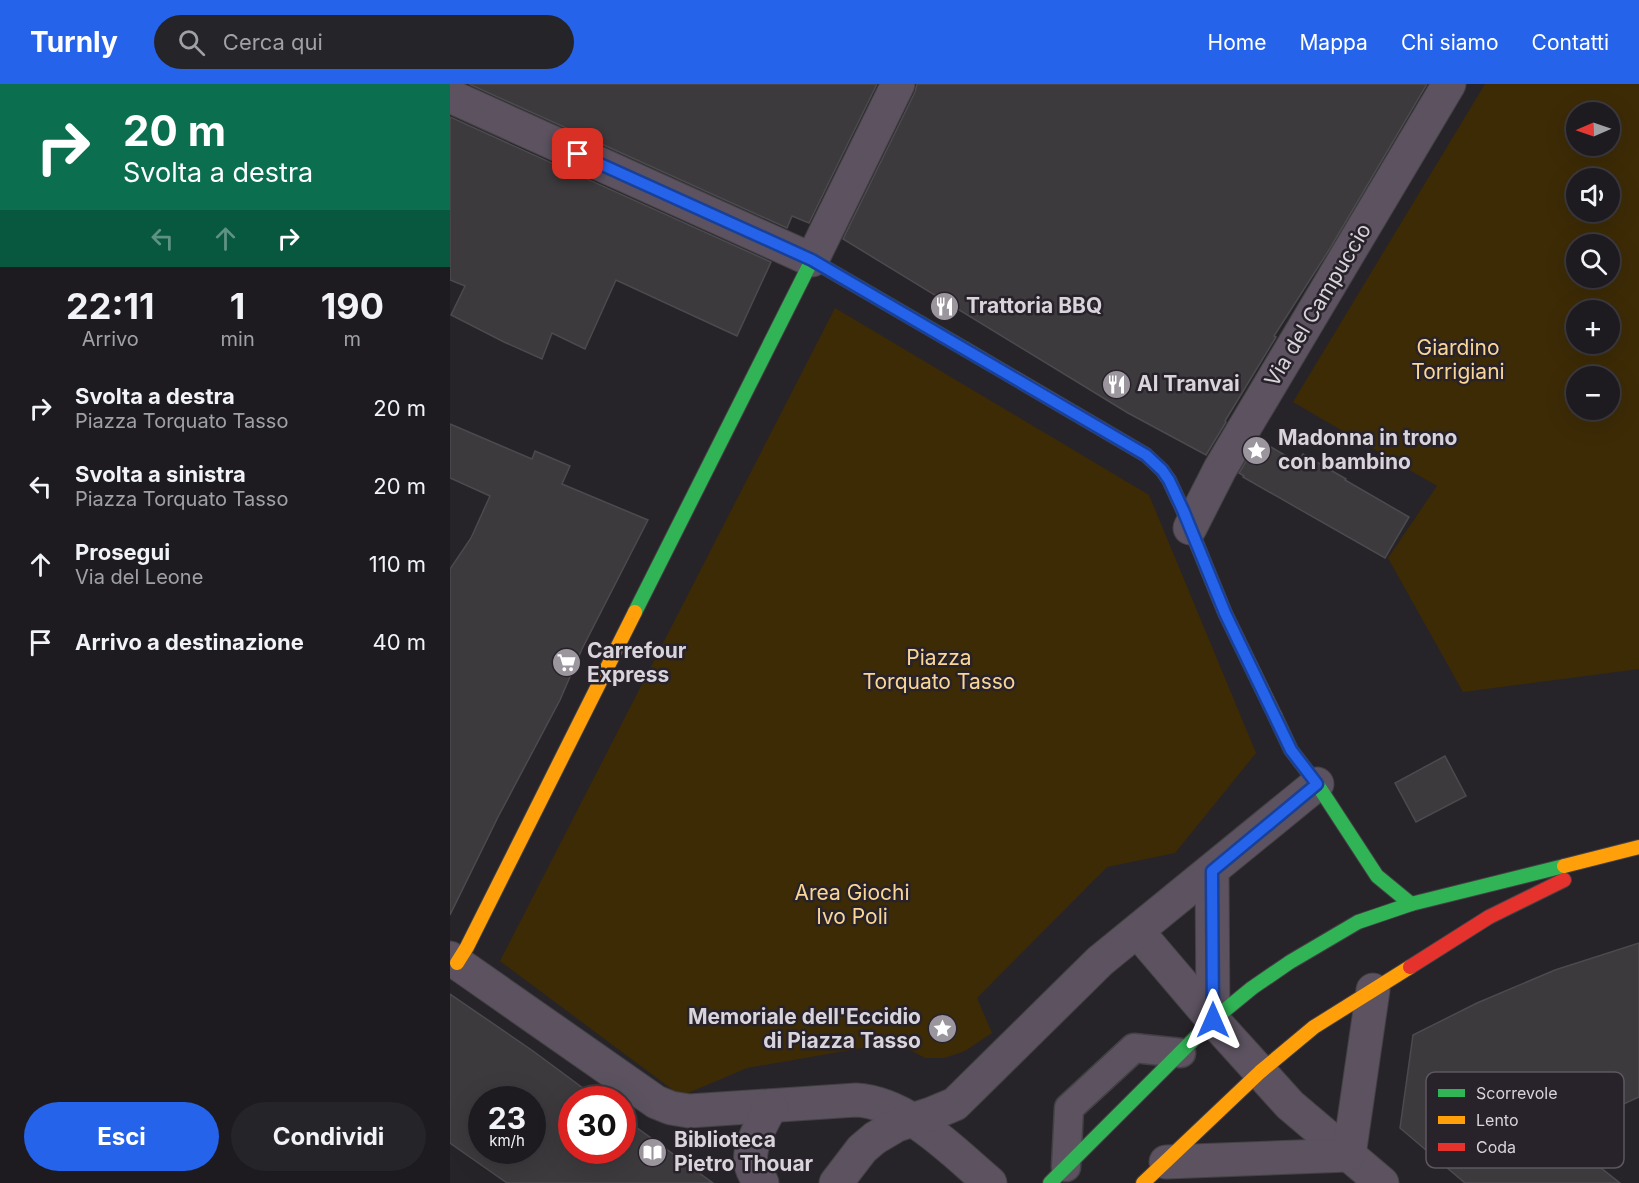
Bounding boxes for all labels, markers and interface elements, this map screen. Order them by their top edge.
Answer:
search box [154,15,574,69]
text: Turnly [30,25,118,59]
icon: search [175,26,208,59]
text: Cerca qui [223,29,323,55]
text: Home [1208,30,1266,55]
text: Mappa [1299,30,1368,55]
text: Chi siamo [1401,30,1499,55]
text: Contatti [1532,30,1609,55]
north arrow [1566,102,1620,156]
map controls [1566,102,1620,420]
text: 20 m [123,105,226,156]
icon: right [24,108,102,186]
pin [552,128,603,179]
icon: arrive [561,137,594,170]
text: Svolta a destra [123,156,313,189]
button: sound [1566,168,1620,222]
street label: Via del Campuccio [1259,219,1376,391]
icon: left [146,222,179,255]
icon: ahead [209,222,242,255]
icon: right [272,222,305,255]
button: search [1566,234,1620,288]
text: 22:11 [66,284,154,328]
text: 1 [230,284,245,328]
text: 190 [321,284,384,328]
restaurant icon: Trattoria BBQ [929,290,961,322]
place label: Trattoria BBQ [966,293,1102,318]
button: + [1566,300,1620,354]
text: Arrivo [82,327,139,351]
text: min [221,327,255,351]
text: m [344,327,361,351]
park label: Giardino Torrigiani [1411,335,1505,384]
button: − [1566,366,1620,420]
restaurant icon: Al Tranvai [1100,368,1132,400]
place label: Al Tranvai [1137,371,1240,396]
text: Svolta a destra [75,383,235,409]
icon: right [24,392,57,425]
text: 20 m [373,395,426,421]
text: Piazza Torquato Tasso [75,409,288,433]
place label: Madonna in trono con bambino [1278,425,1458,474]
place icon: Madonna in trono con bambino [1241,434,1273,466]
text: Svolta a sinistra [75,461,246,487]
icon: left [24,470,57,503]
text: 20 m [373,473,426,499]
text: Piazza Torquato Tasso [75,487,288,511]
text: Prosegui [75,539,170,565]
icon: ahead [24,548,57,581]
text: 110 m [369,551,426,577]
text: Via del Leone [75,565,203,589]
icon: arrive [24,626,57,659]
text: Arrivo a destinazione [75,629,304,655]
text: 40 m [372,629,426,655]
place label: Carrefour Express [587,638,687,687]
park label: Piazza Torquato Tasso [863,645,1015,694]
supermarket icon: Carrefour Express [550,647,582,679]
park label: Area Giochi Ivo Poli [794,880,910,929]
position arrow [1181,988,1245,1052]
place label: Memoriale dell'Eccidio di Piazza Tasso [688,1004,921,1053]
place icon: Memoriale dell'Eccidio di Piazza Tasso [926,1013,958,1045]
legend [1426,1072,1624,1168]
text: Scorrevole [1476,1083,1558,1103]
speed limit sign: 30 [558,1086,636,1164]
text: 23 [488,1100,526,1136]
button: Esci [24,1102,219,1171]
button: Condividi [231,1102,426,1171]
text: Lento [1476,1110,1519,1130]
place label: Biblioteca Pietro Thouar [674,1127,814,1176]
text: km/h [489,1131,525,1150]
library icon: Biblioteca Pietro Thouar [637,1136,669,1168]
text: Coda [1476,1137,1516,1157]

